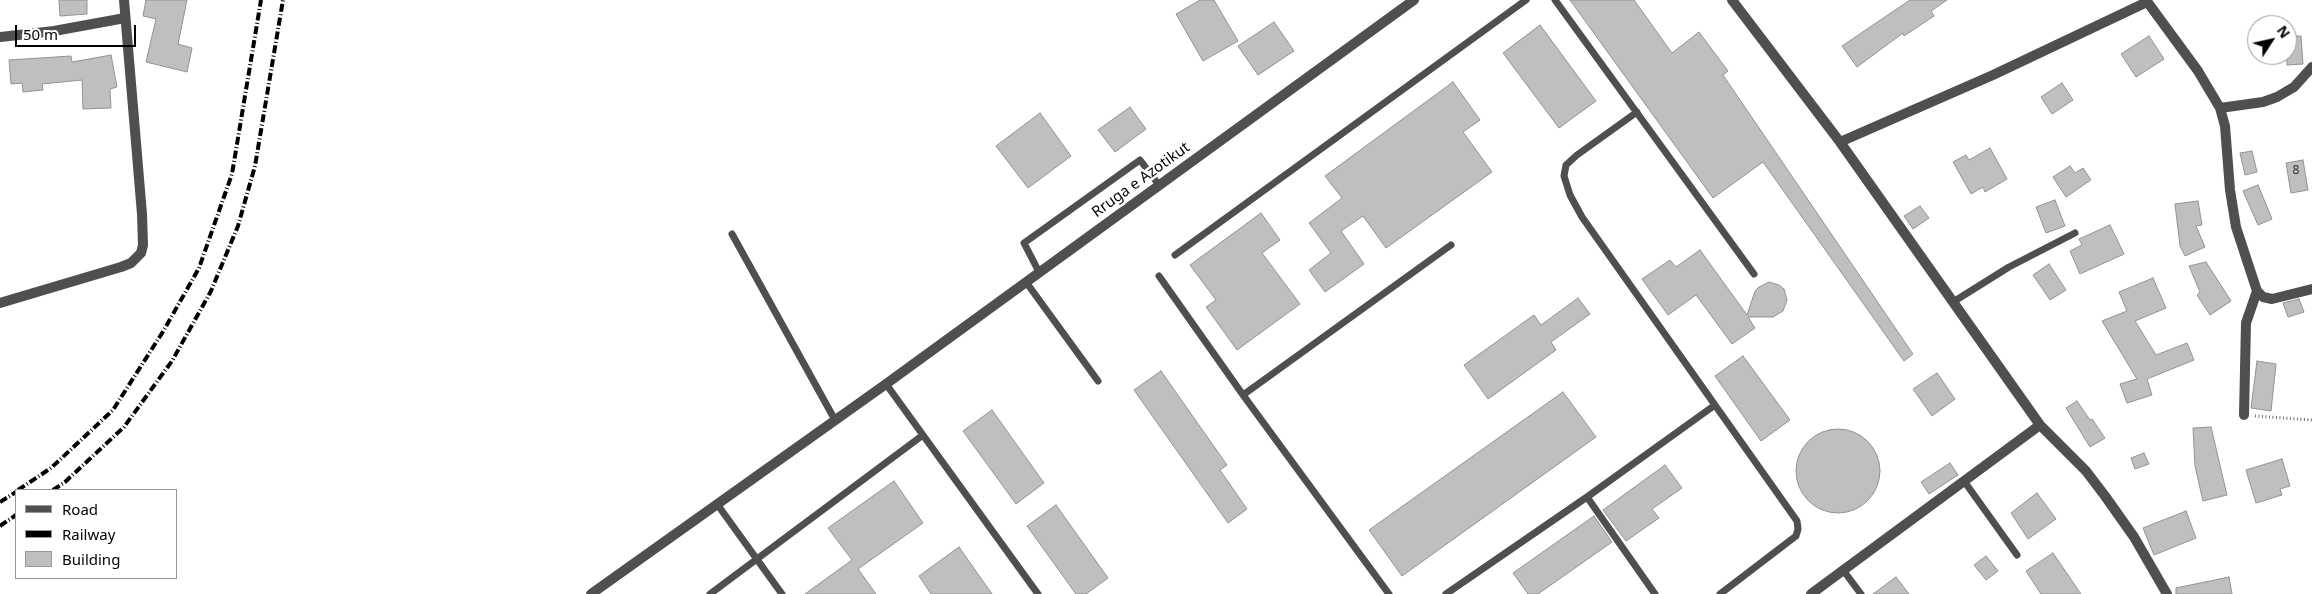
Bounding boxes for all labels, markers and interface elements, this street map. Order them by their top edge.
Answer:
scale bar [18,15,139,47]
north arrow [2247,15,2297,65]
text: N [2273,22,2295,42]
text: 50 m [23,24,58,44]
street label: Rruga e Azotikut [1089,139,1193,221]
house number: 8 [2293,164,2299,178]
legend [15,489,178,579]
text: Road [62,499,98,519]
text: Railway [62,524,115,544]
text: Building [62,549,120,569]

